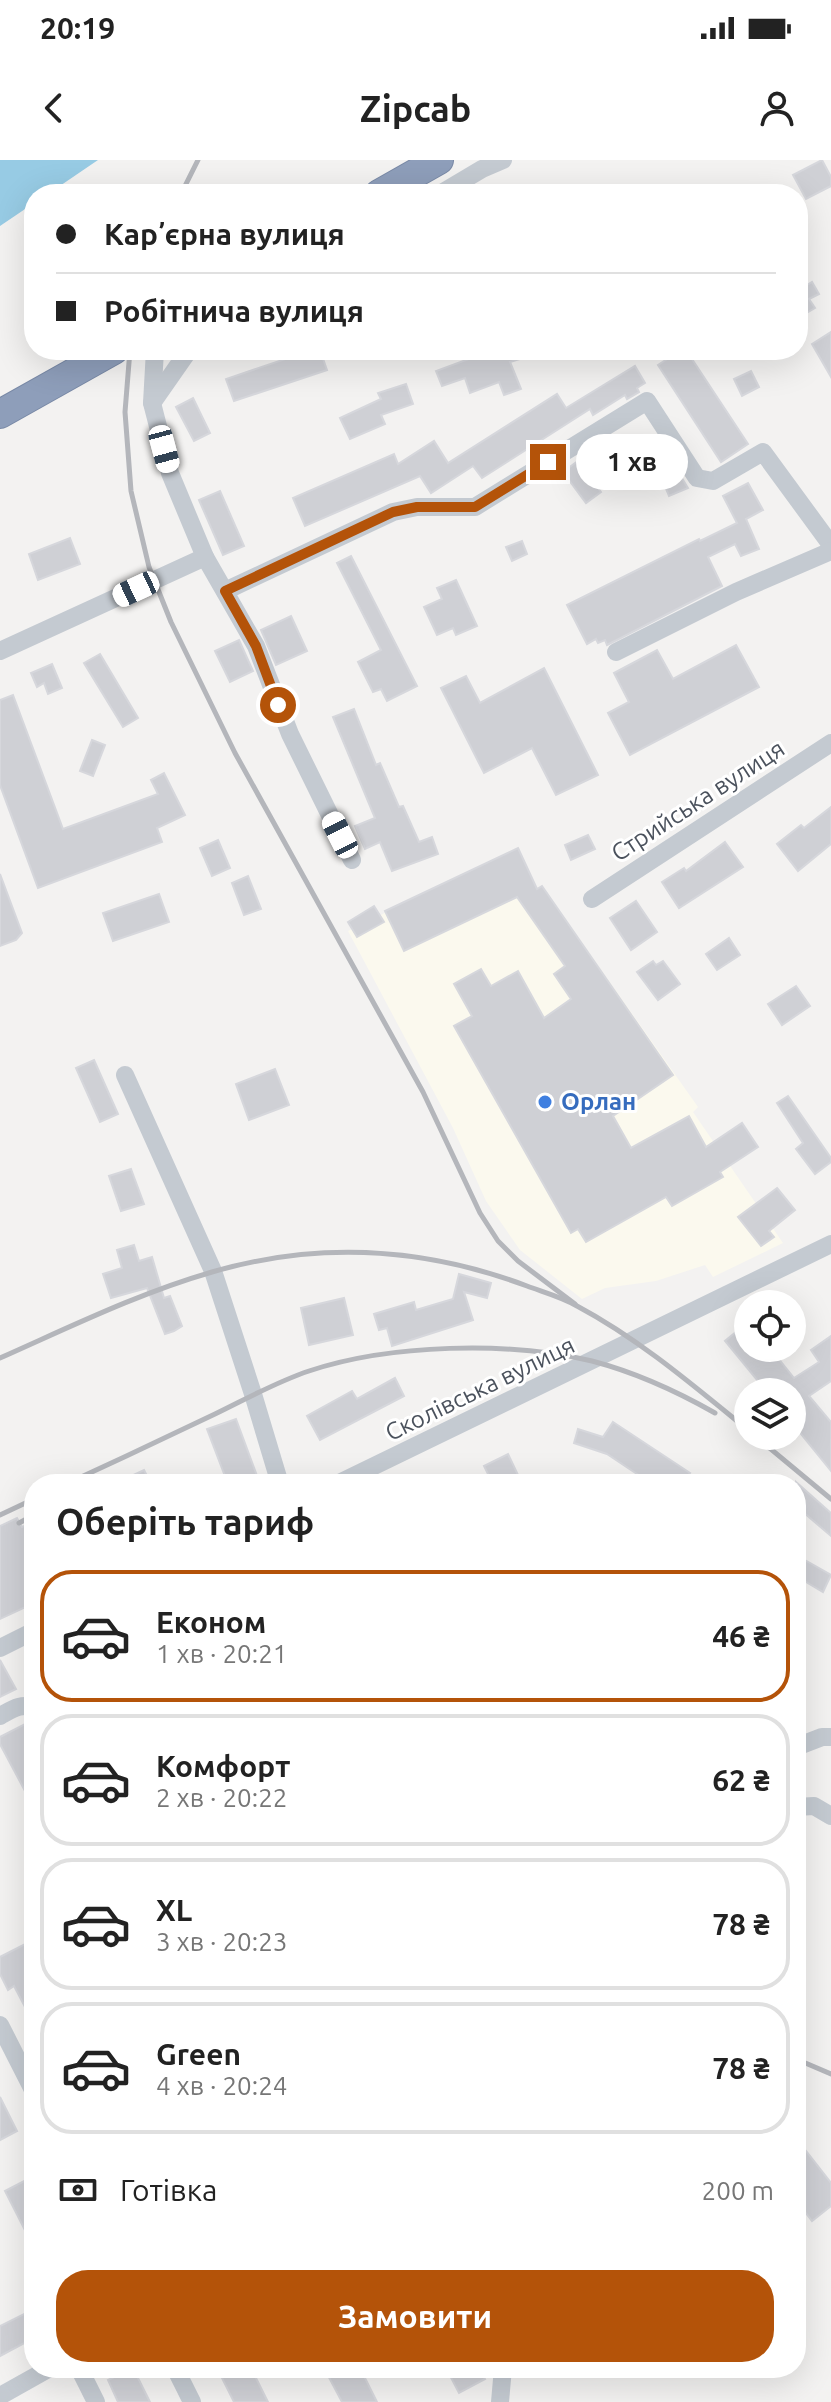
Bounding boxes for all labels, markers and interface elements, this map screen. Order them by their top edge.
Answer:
text: 20:19 [40,11,115,45]
icon: back [32,86,76,130]
icon: person [755,86,799,130]
text: Zipcab [360,88,471,129]
text: Карʼєрна вулиця [104,217,345,251]
text: Робітнича вулиця [104,294,364,328]
car [146,423,182,475]
callout: 1 хв [576,434,688,490]
route end [530,444,566,480]
text: 1 хв [607,447,657,476]
car [109,568,163,610]
route start [260,687,296,723]
street label: Стрийська вулиця [606,735,789,867]
car [318,808,362,862]
place label: Орлан [561,1088,636,1115]
marker: Орлан [536,1093,554,1111]
map controls [734,1290,806,1450]
button: locate [734,1290,806,1362]
street label: Сколівська вулиця [381,1331,579,1446]
button: layers [734,1378,806,1450]
text: Оберіть тариф [56,1501,314,1542]
icon: car [60,1600,132,1672]
text: Економ [156,1605,266,1639]
text: 46 ₴ [712,1619,770,1653]
text: 1 хв · 20:21 [156,1639,287,1668]
icon: car [60,1744,132,1816]
text: Комфорт [156,1749,290,1783]
text: 62 ₴ [712,1763,770,1797]
text: 2 хв · 20:22 [156,1783,287,1812]
icon: car [60,1888,132,1960]
text: XL [156,1893,192,1927]
text: 78 ₴ [712,1907,770,1941]
text: 3 хв · 20:23 [156,1927,287,1956]
icon: car [60,2032,132,2104]
text: Green [156,2037,241,2071]
text: 78 ₴ [712,2051,770,2085]
text: 4 хв · 20:24 [156,2071,287,2100]
icon: cash [56,2168,100,2212]
text: Готівка [120,2173,217,2207]
text: 200 m [702,2176,774,2205]
button: Замовити [56,2270,774,2362]

